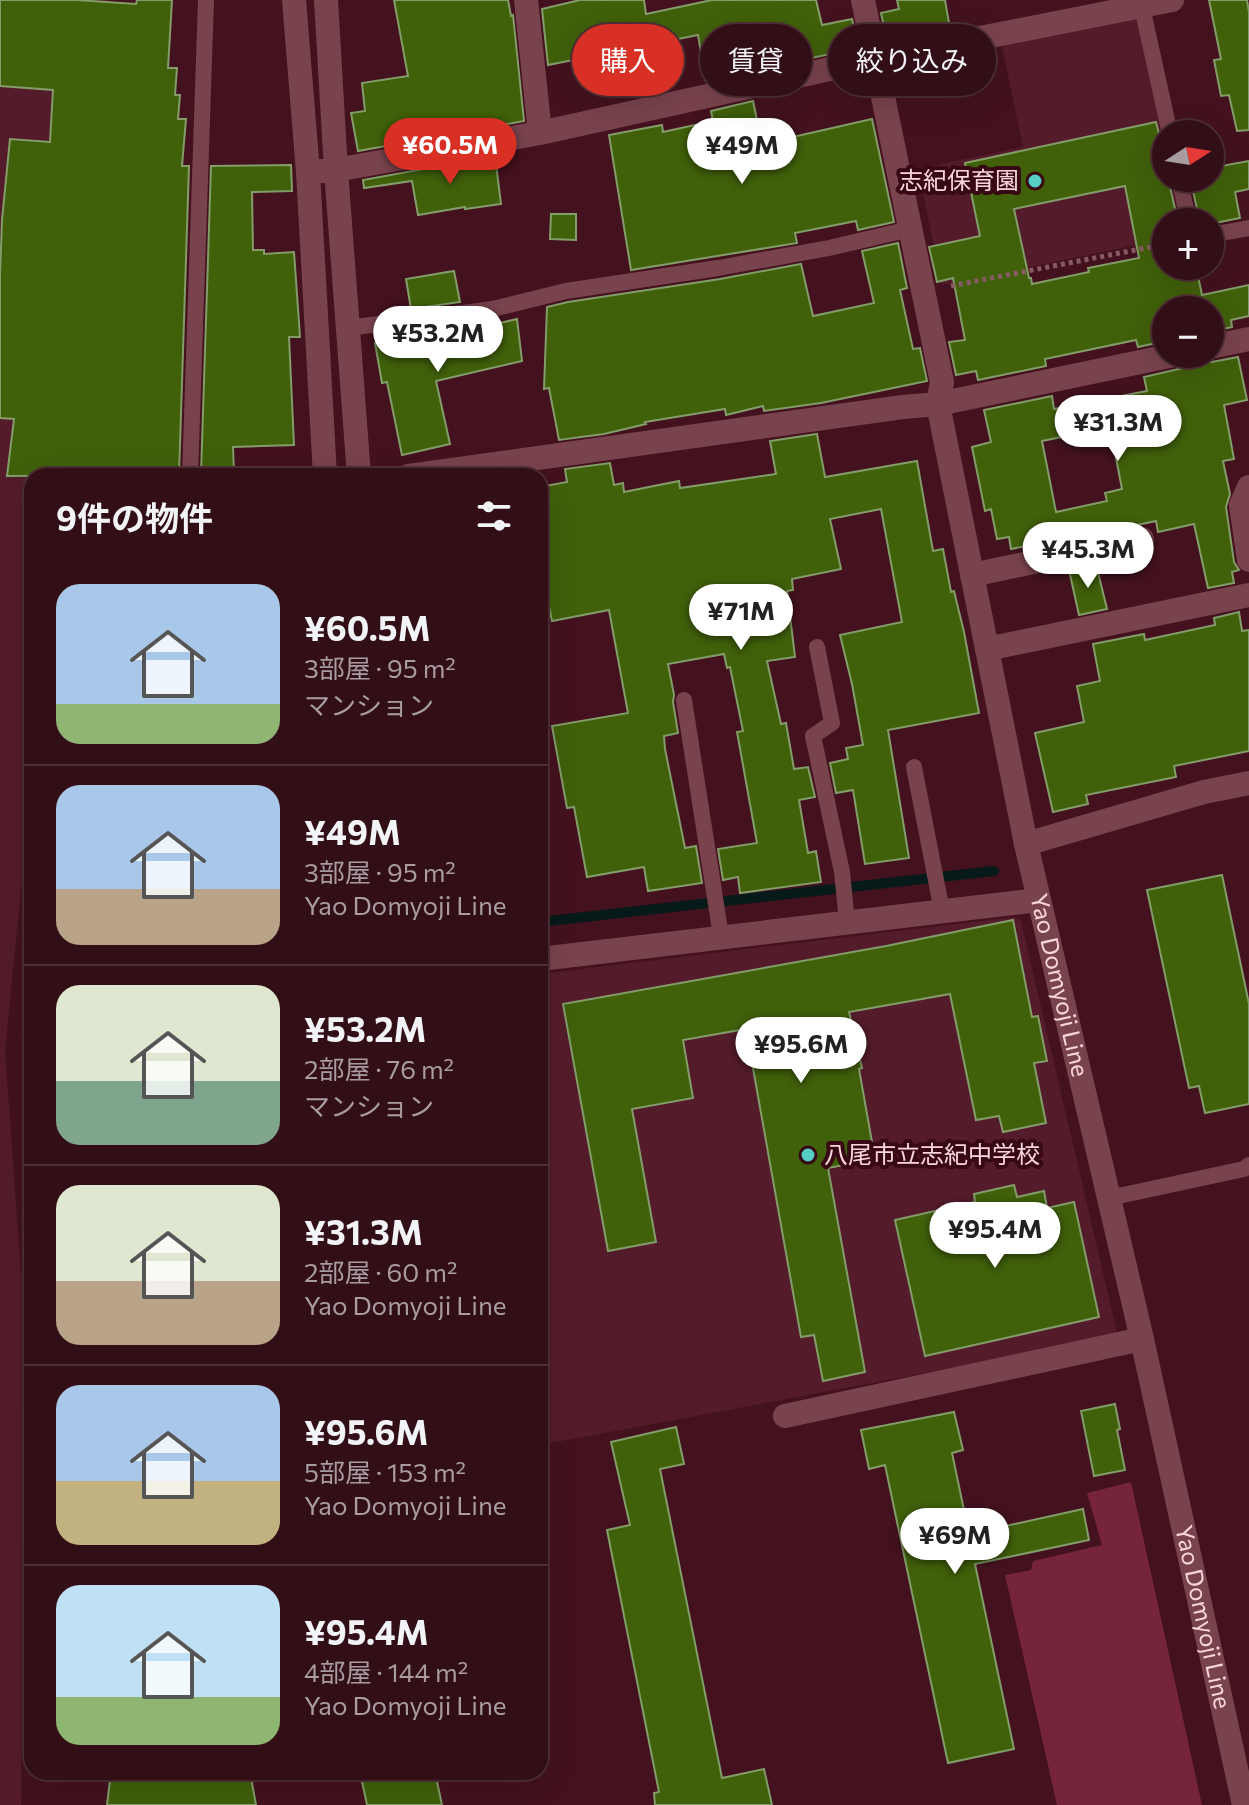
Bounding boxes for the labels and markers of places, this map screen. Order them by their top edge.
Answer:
pin: ¥60.5M [385,118,515,186]
pin: ¥49M [695,118,789,186]
place label: 志紀保育園 [899,165,1019,194]
marker: 志紀保育園 [1026,172,1044,190]
pin: ¥53.2M [373,306,503,374]
pin: ¥31.3M [1053,395,1183,463]
pin: ¥45.3M [1023,522,1153,590]
pin: ¥71M [694,584,788,652]
pin: ¥95.6M [736,1017,866,1085]
place label: 八尾市立志紀中学校 [824,1139,1040,1168]
marker: 八尾市立志紀中学校 [799,1146,817,1164]
pin: ¥95.4M [930,1202,1060,1270]
pin: ¥69M [908,1508,1002,1576]

